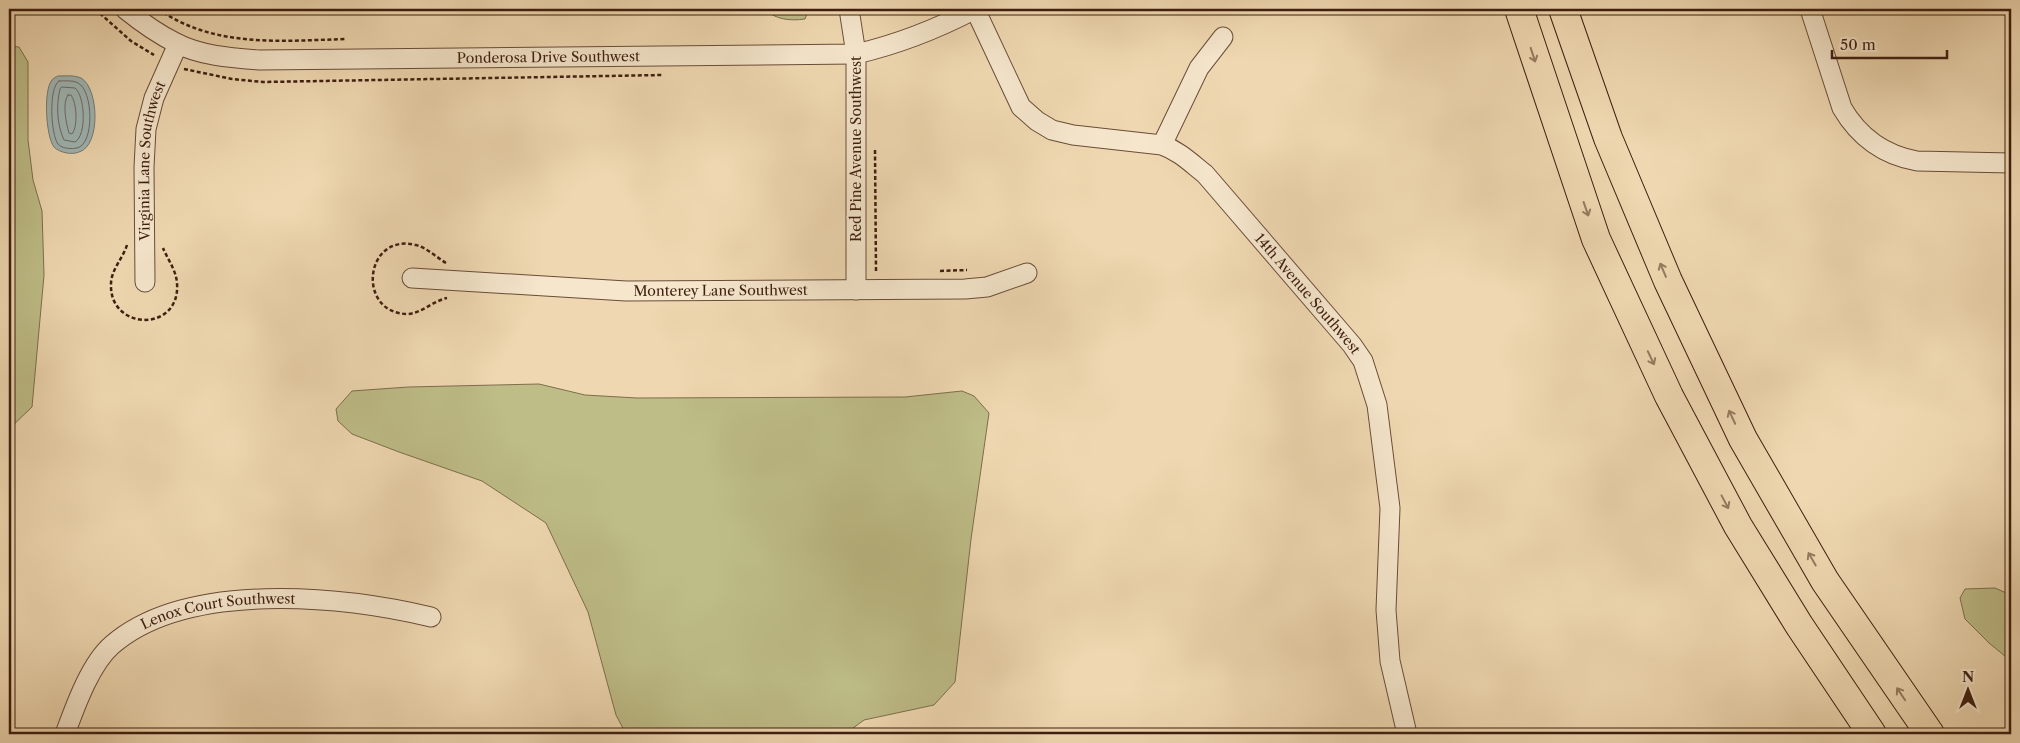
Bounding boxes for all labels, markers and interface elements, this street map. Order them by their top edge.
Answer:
scale bar [1832,28,1948,60]
text: 50 m [1840,35,1876,54]
street label: Ponderosa Drive Southwest [457,47,640,67]
one-way arrow [1529,47,1539,63]
street label: Red Pine Avenue Southwest [847,56,865,242]
street label: Virginia Lane Southwest [135,78,169,242]
one-way arrow [1582,201,1591,216]
street label: 14th Avenue Southwest [1251,230,1364,357]
one-way arrow [1658,263,1668,278]
street label: Monterey Lane Southwest [633,281,808,300]
one-way arrow [1647,350,1657,365]
one-way arrow [1727,410,1737,425]
one-way arrow [1720,495,1730,510]
one-way arrow [1807,551,1817,566]
street label: Lenox Court Southwest [138,590,296,633]
north arrow [1942,666,1992,716]
text: N [1962,668,1974,686]
one-way arrow [1896,688,1906,702]

